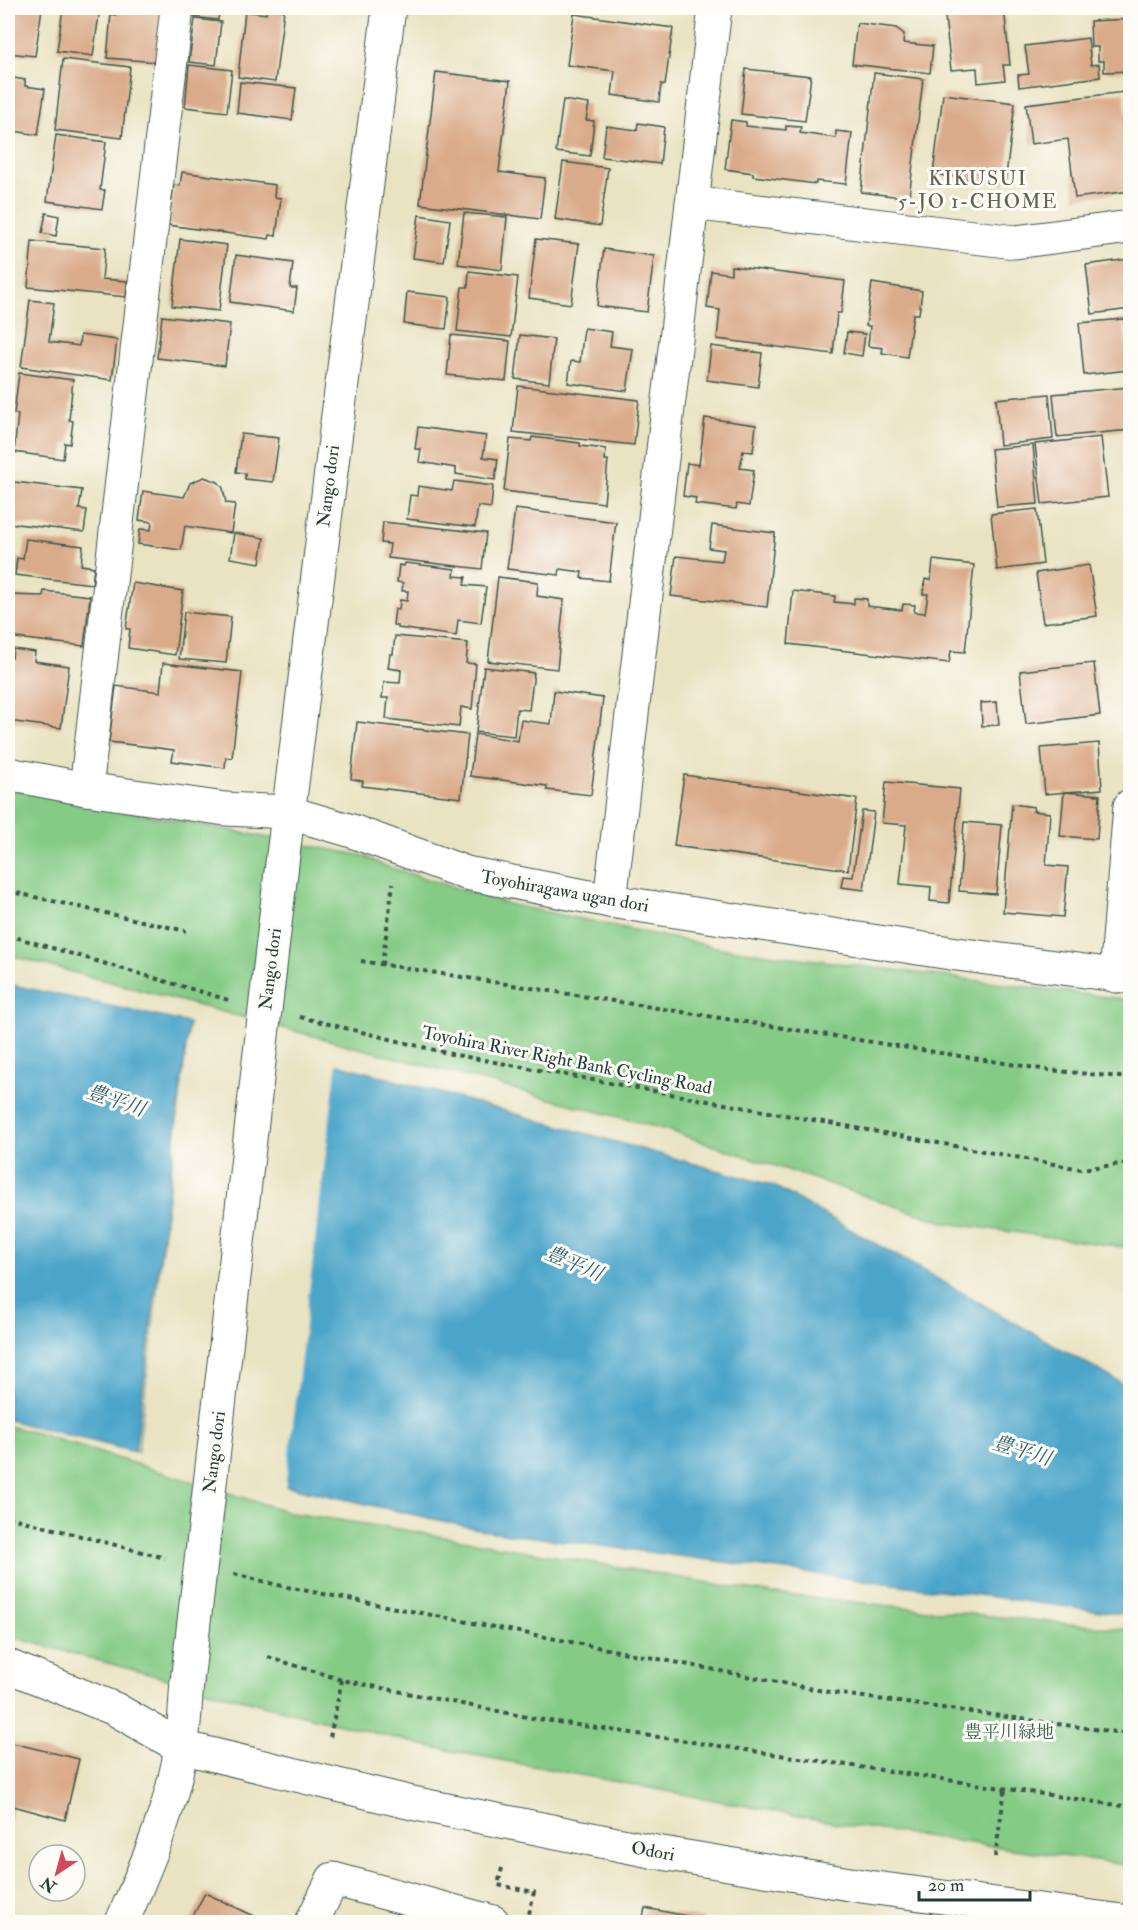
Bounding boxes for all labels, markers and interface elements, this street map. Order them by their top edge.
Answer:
district label: KIKUSUI 5-JO 1-CHOME [898,166,1058,214]
street label: Nango dori [312,443,345,529]
street label: Toyohiragawa ugan dori [479,865,651,918]
street label: Nango dori [254,926,287,1012]
street label: Toyohira River Right Bank Cycling Road [420,1021,714,1100]
water label: 豊平川 [83,1079,150,1123]
water label: 豊平川 [541,1240,608,1287]
street label: Nango dori [198,1409,231,1495]
water label: 豊平川 [990,1430,1056,1472]
park label: 豊平川緑地 [964,1721,1054,1744]
street label: Odori [629,1836,677,1867]
north arrow [27,1843,87,1903]
scale bar [919,1864,1030,1902]
text: N [37,1872,61,1897]
text: 20 m [928,1874,964,1897]

